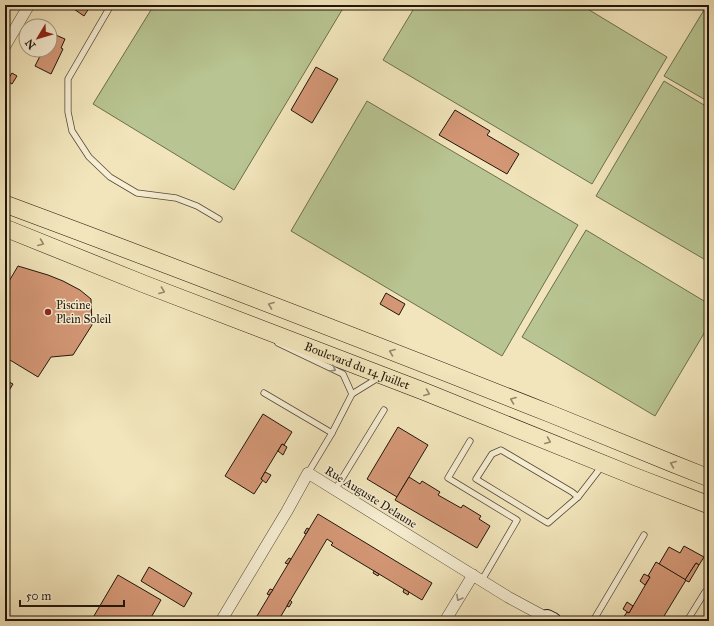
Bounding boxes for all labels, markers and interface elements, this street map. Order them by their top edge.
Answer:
north arrow [18,18,58,58]
text: N [22,36,39,52]
one-way arrow [38,238,45,246]
one-way arrow [158,286,165,294]
place label: Piscine Plein Soleil [56,298,112,326]
one-way arrow [267,302,274,310]
marker: Piscine Plein Soleil [43,307,53,317]
street label: Boulevard du 14 Juillet [302,339,412,392]
one-way arrow [389,349,396,357]
one-way arrow [329,365,336,372]
one-way arrow [423,388,430,396]
one-way arrow [510,396,517,404]
one-way arrow [543,436,551,444]
one-way arrow [669,460,676,468]
street label: Rue Auguste Delaune [322,463,420,532]
scale bar [20,582,124,608]
text: 50 m [26,589,51,603]
one-way arrow [456,594,464,601]

